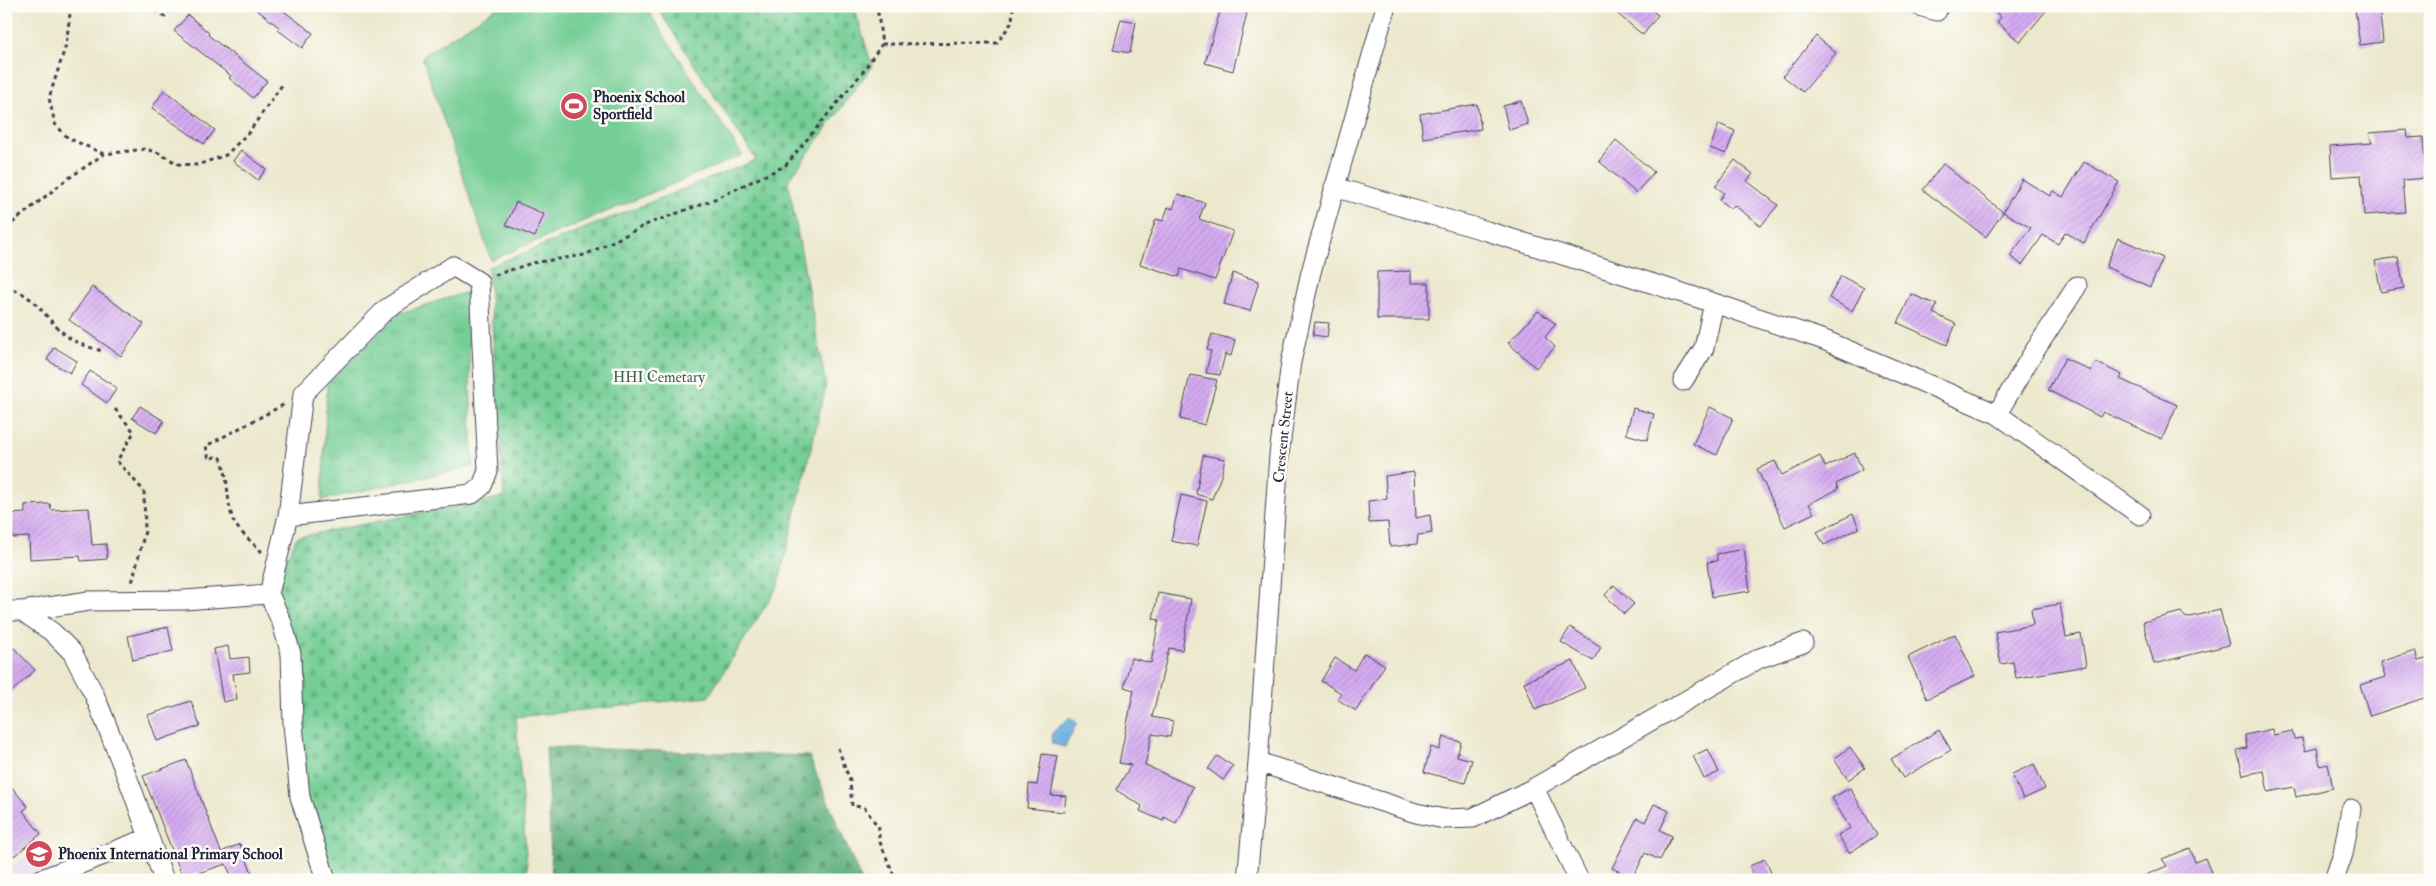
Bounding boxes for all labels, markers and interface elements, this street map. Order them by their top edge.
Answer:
place label: Phoenix School Sportfield [593,88,685,125]
sports icon: Phoenix School Sportfield [559,91,589,121]
park label: HHI Cemetary [613,368,705,387]
street label: Crescent Street [1269,390,1298,484]
school or university icon: Phoenix International Primary School [24,839,54,869]
place label: Phoenix International Primary School [58,845,283,865]

